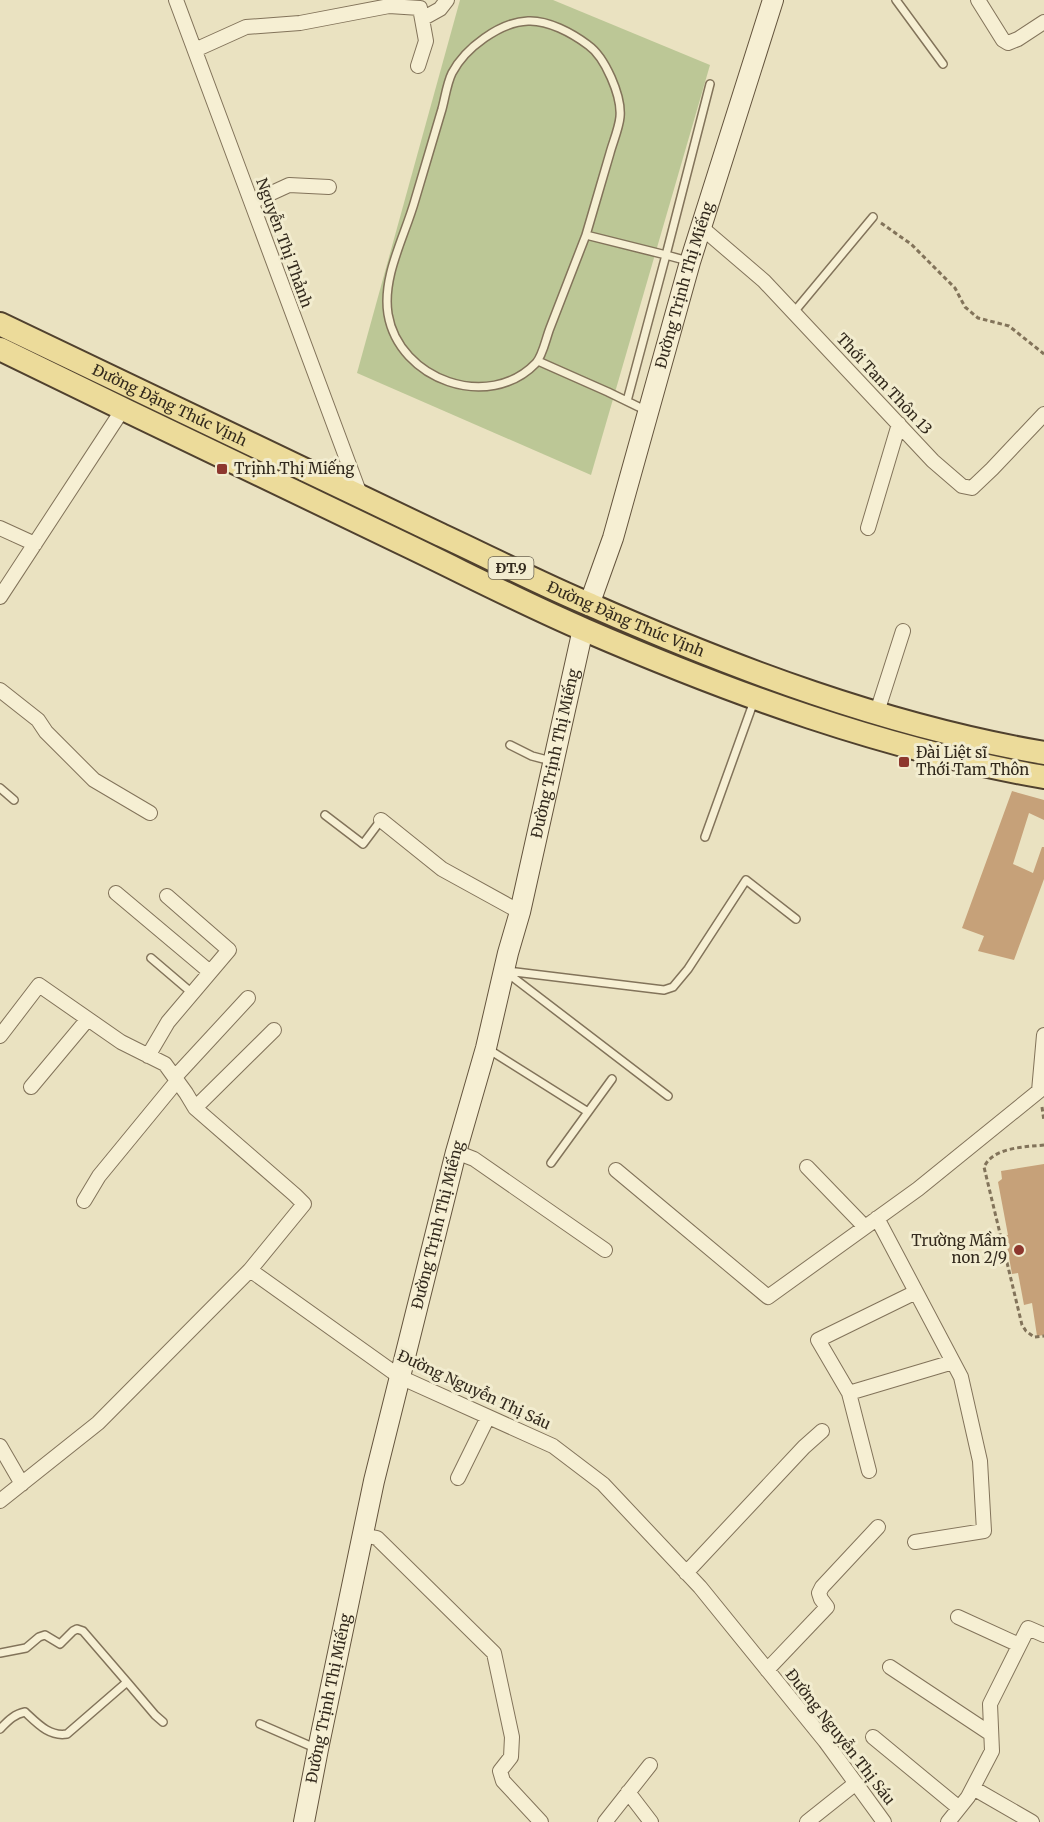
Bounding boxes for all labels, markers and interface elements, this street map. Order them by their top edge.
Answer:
street label: Nguyễn Thị Thảnh [252,175,318,310]
street label: Đường Trịnh Thị Miếng [651,199,718,371]
street label: Thới Tam Thôn 13 [832,329,936,438]
street label: Đường Đặng Thúc Vịnh [89,360,250,450]
place label: Trịnh Thị Miếng [234,458,354,478]
marker: Trịnh Thị Miếng [215,462,229,476]
road number: ĐT.9 [488,557,534,579]
street label: Đường Đặng Thúc Vịnh [544,577,707,661]
street label: Đường Trịnh Thị Miếng [527,667,583,840]
place label: Đài Liệt sĩ Thới Tam Thôn [916,743,1029,779]
marker: Đài Liệt sĩ Thới Tam Thôn [897,755,911,769]
street label: Đường Trịnh Thị Miếng [407,1138,468,1311]
place label: Trường Mầm non 2/9 [911,1230,1007,1267]
marker: Trường Mầm non 2/9 [1012,1243,1026,1257]
street label: Đường Nguyễn Thị Sáu [394,1345,554,1433]
street label: Đường Trịnh Thị Miếng [302,1612,355,1785]
street label: Đường Nguyễn Thị Sáu [781,1664,900,1808]

